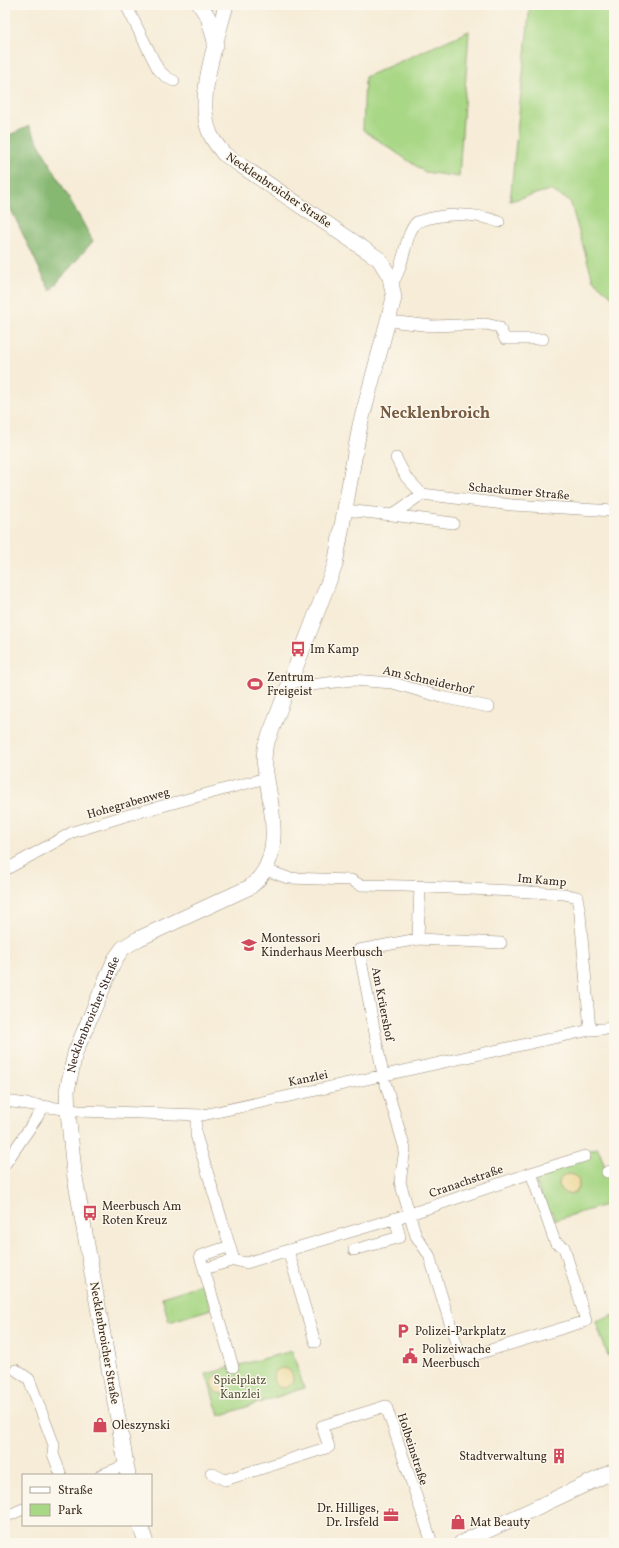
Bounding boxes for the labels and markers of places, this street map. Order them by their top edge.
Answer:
bus stop icon: Im Kamp [289,640,307,658]
place label: Im Kamp [310,642,359,658]
place label: Zentrum Freigeist [267,670,314,700]
sports icon: Zentrum Freigeist [246,675,264,693]
place label: Montessori Kinderhaus Meerbusch [261,931,383,961]
school or university icon: Montessori Kinderhaus Meerbusch [240,936,258,954]
place label: Meerbusch Am Roten Kreuz [102,1199,182,1229]
bus stop icon: Meerbusch Am Roten Kreuz [81,1204,99,1222]
parking icon: Polizei-Parkplatz [394,1322,412,1340]
place label: Polizei-Parkplatz [415,1324,506,1340]
place label: Polizeiwache Meerbusch [422,1342,491,1372]
public building icon: Polizeiwache Meerbusch [401,1347,419,1365]
shop icon: Oleszynski [91,1416,109,1434]
place label: Oleszynski [112,1418,171,1434]
building icon: Stadtverwaltung [550,1447,568,1465]
place label: Stadtverwaltung [459,1449,547,1465]
place label: Dr. Hilliges, Dr. Irsfeld [317,1501,379,1531]
office icon: Dr. Hilliges, Dr. Irsfeld [382,1506,400,1524]
shop icon: Mat Beauty [449,1513,467,1531]
place label: Mat Beauty [470,1515,531,1531]

